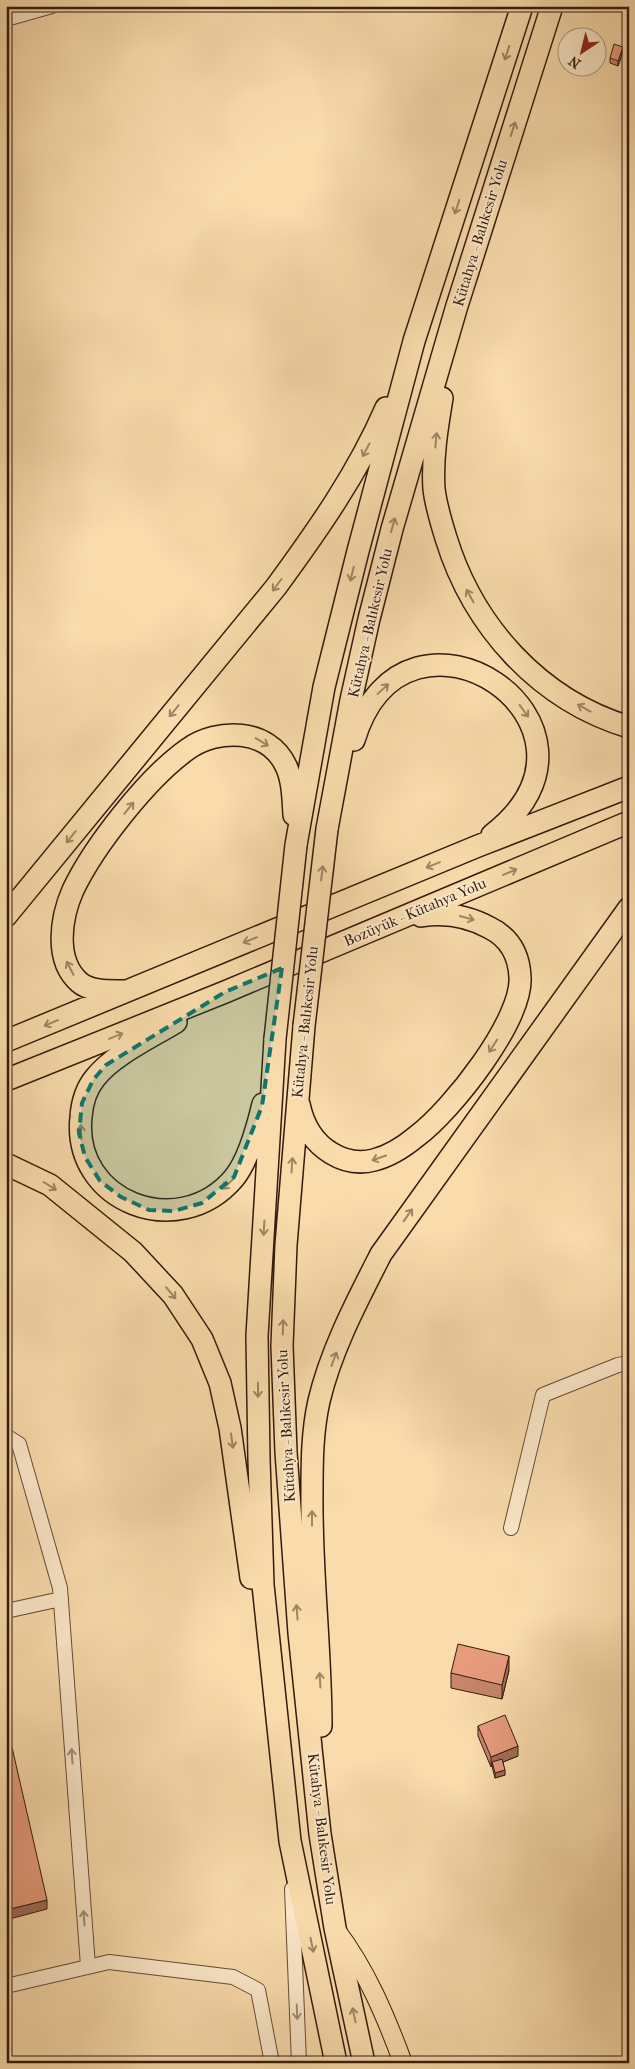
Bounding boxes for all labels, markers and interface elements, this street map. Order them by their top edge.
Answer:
north arrow [558,28,608,78]
one-way arrow [502,44,511,60]
text: N [565,52,584,72]
one-way arrow [509,122,518,138]
street label: Kütahya - Balıkesir Yolu [449,157,511,309]
one-way arrow [452,199,462,215]
one-way arrow [431,432,441,448]
one-way arrow [361,442,371,457]
one-way arrow [389,518,399,534]
street label: Kütahya - Balıkesir Yolu [344,546,396,700]
one-way arrow [347,566,356,582]
one-way arrow [272,578,282,592]
one-way arrow [464,589,474,604]
one-way arrow [377,683,390,694]
one-way arrow [576,703,591,713]
one-way arrow [169,704,180,717]
one-way arrow [519,704,529,718]
one-way arrow [254,737,268,747]
one-way arrow [123,802,134,815]
one-way arrow [66,830,77,843]
one-way arrow [425,861,441,870]
one-way arrow [317,866,327,882]
one-way arrow [502,867,517,876]
street label: Bozüyük - Kütahya Yolu [341,874,489,950]
one-way arrow [458,914,474,923]
one-way arrow [243,936,258,946]
street label: Kütahya - Balıkesir Yolu [288,945,322,1099]
one-way arrow [65,961,74,976]
one-way arrow [44,1018,59,1028]
one-way arrow [108,1030,123,1040]
one-way arrow [488,1039,498,1053]
one-way arrow [76,1124,85,1140]
one-way arrow [371,1154,387,1163]
one-way arrow [287,1158,296,1174]
one-way arrow [221,1178,234,1190]
one-way arrow [42,1181,56,1191]
one-way arrow [403,1208,413,1222]
one-way arrow [259,1220,268,1236]
one-way arrow [165,1286,176,1299]
one-way arrow [278,1320,288,1336]
street label: Kütahya - Balıkesir Yolu [273,1349,299,1503]
one-way arrow [330,1351,339,1367]
one-way arrow [253,1382,263,1398]
one-way arrow [227,1433,237,1449]
one-way arrow [307,1510,317,1526]
one-way arrow [293,1604,302,1620]
one-way arrow [315,1673,324,1689]
one-way arrow [68,1748,77,1764]
street label: Kütahya - Balıkesir Yolu [304,1752,340,1906]
one-way arrow [80,1910,89,1926]
one-way arrow [308,1937,317,1953]
one-way arrow [293,2004,302,2020]
one-way arrow [349,2008,358,2024]

